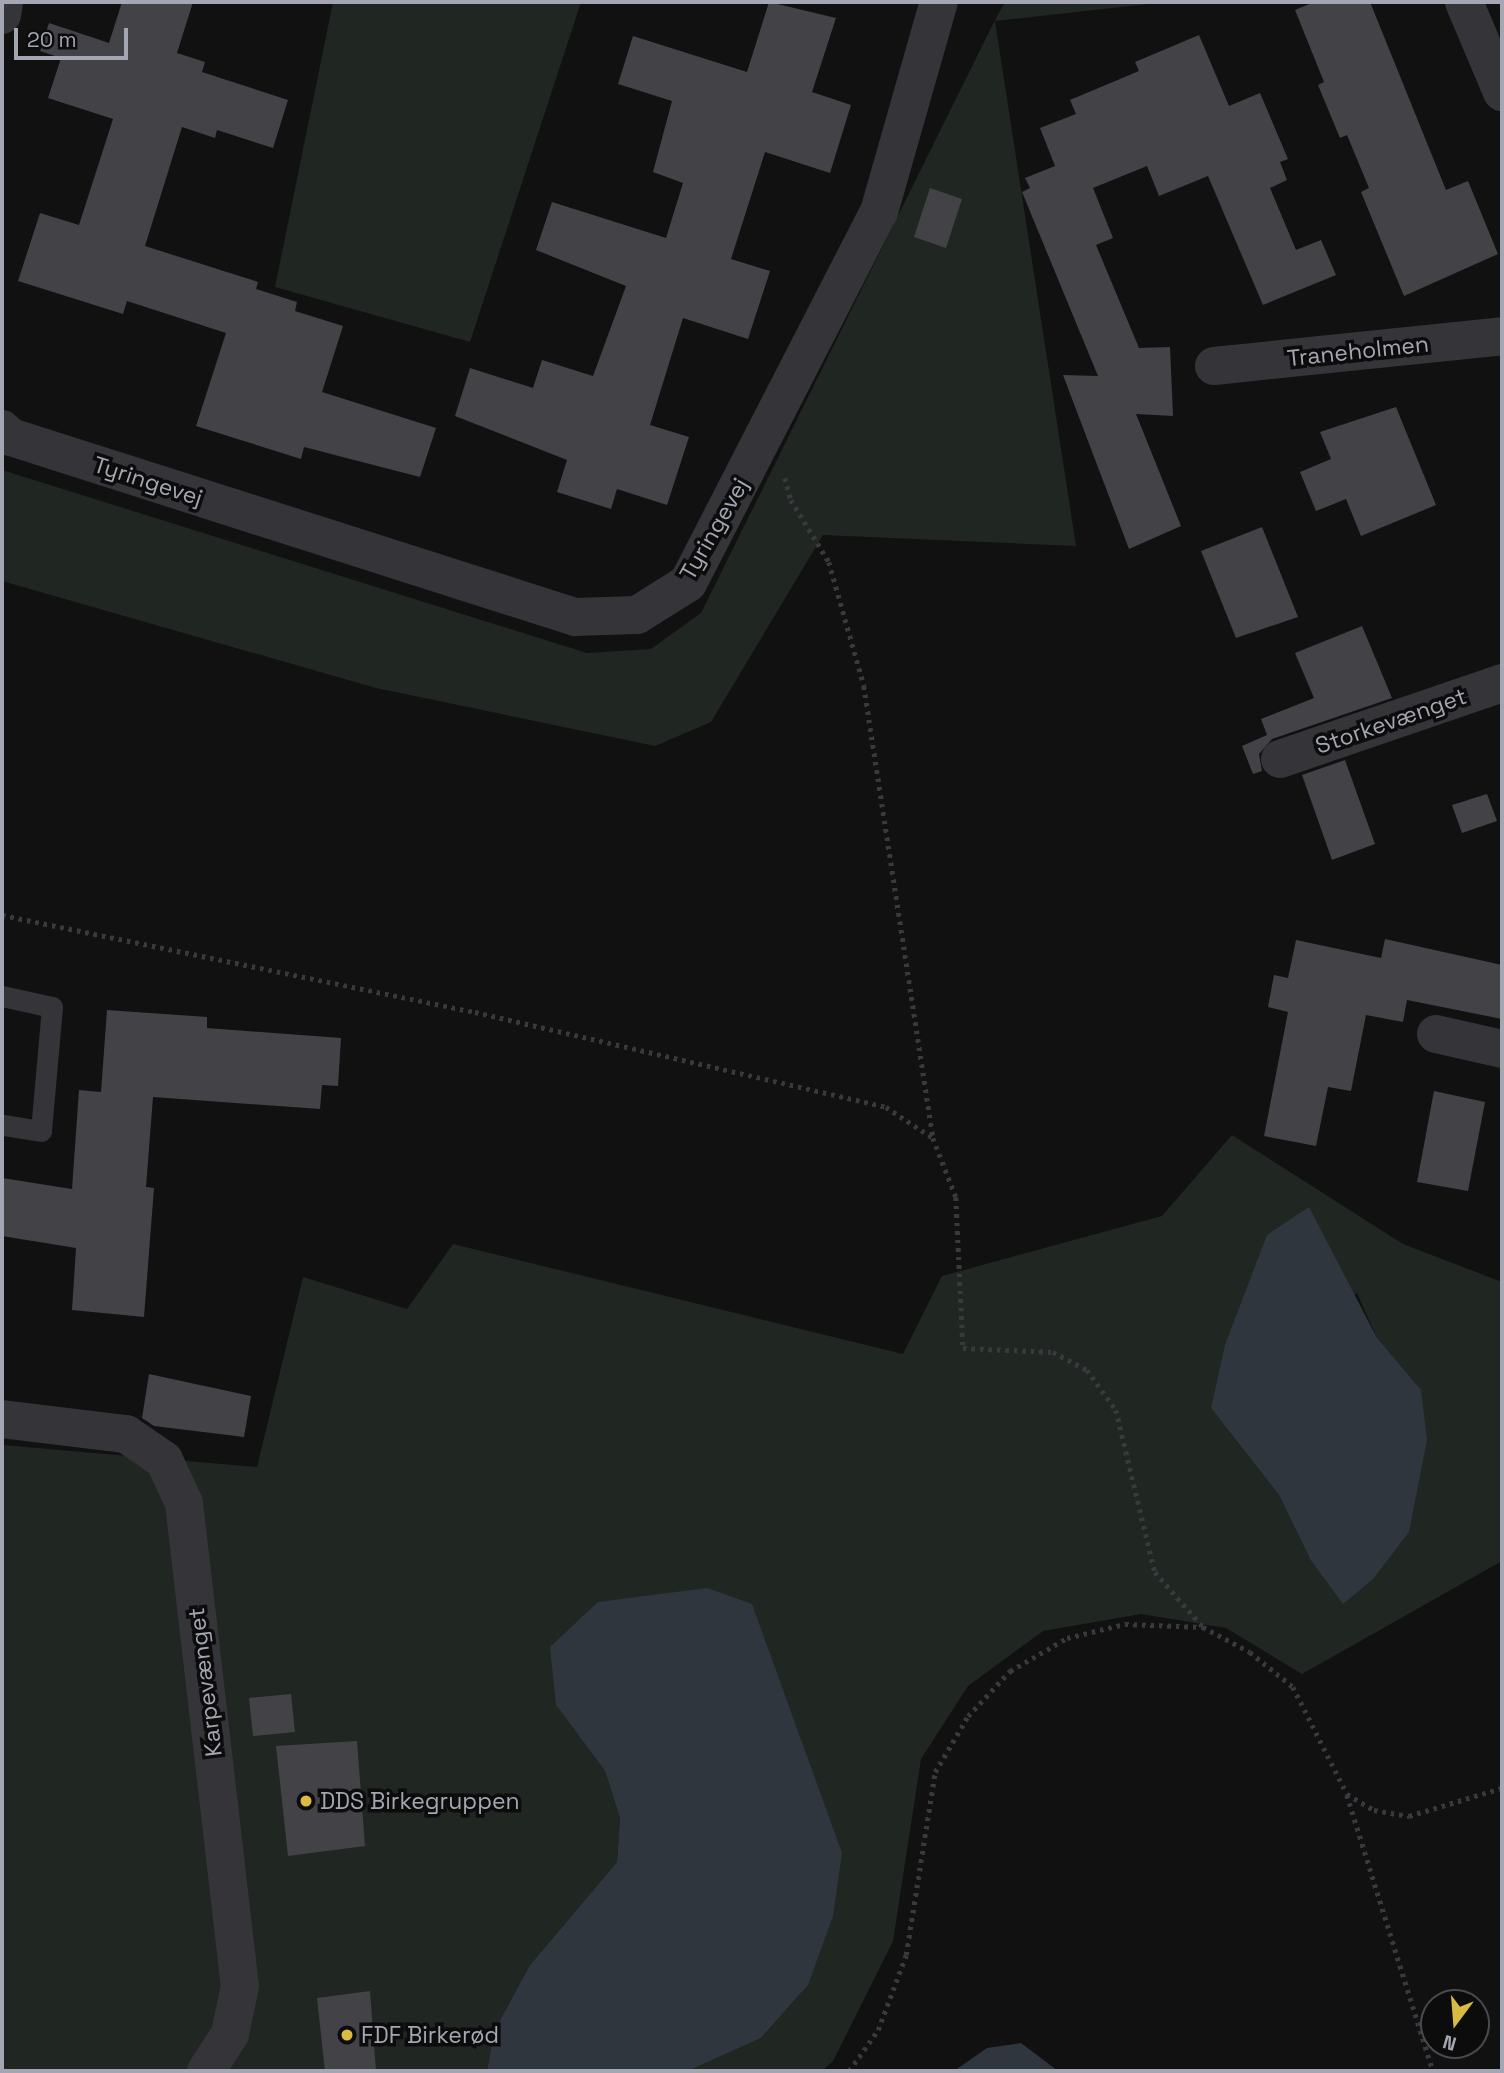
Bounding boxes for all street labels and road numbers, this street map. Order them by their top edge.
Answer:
street label: Traneholmen [1286,330,1430,372]
street label: Tyringevej [90,450,206,512]
street label: Tyringevej [674,473,754,585]
street label: Storkevænget [1312,682,1470,760]
street label: Karpevænget [182,1606,228,1758]

